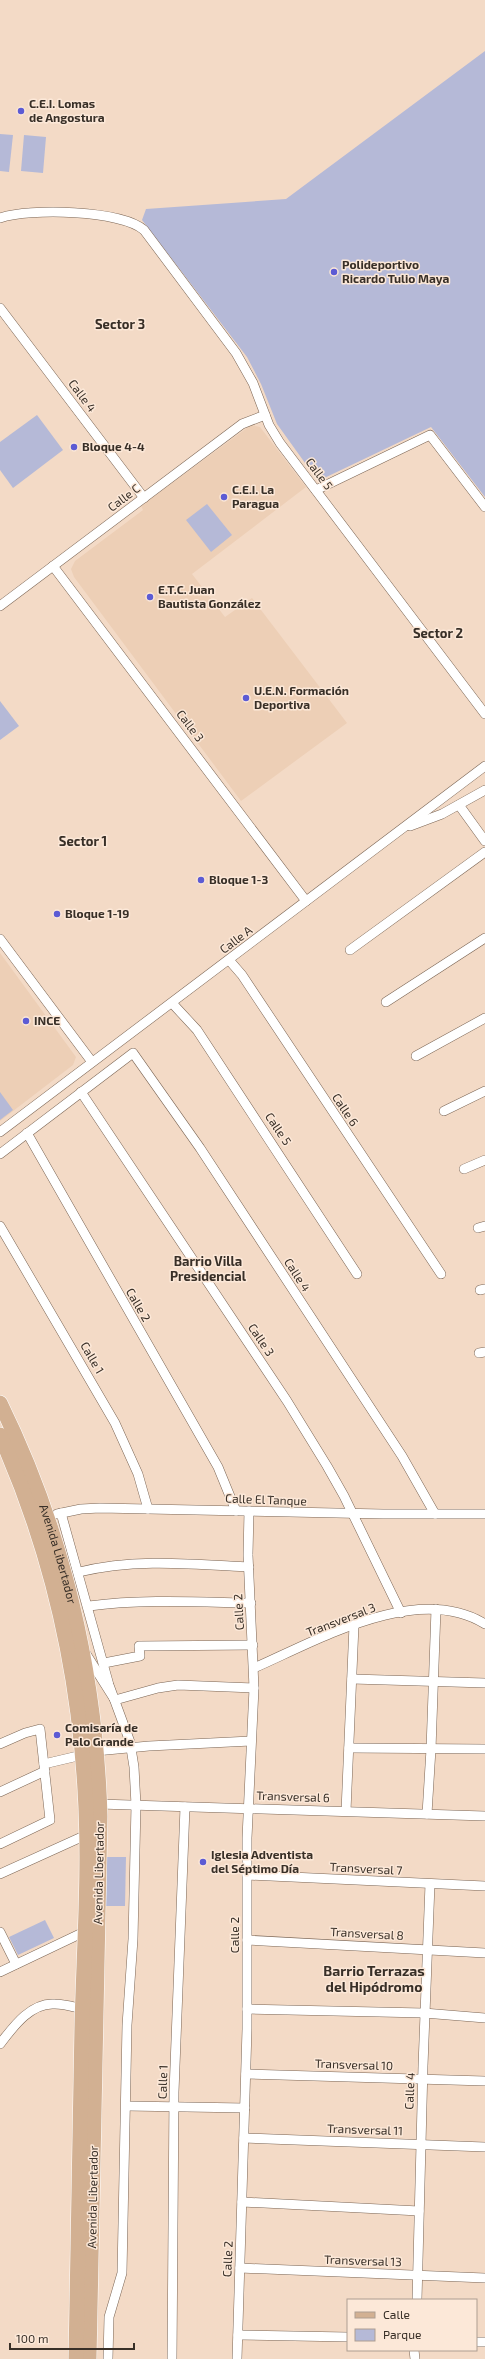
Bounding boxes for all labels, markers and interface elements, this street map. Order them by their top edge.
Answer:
place label: C.E.I. Lomas de Angostura [29,96,105,124]
marker: C.E.I. Lomas de Angostura [16,106,26,116]
place label: Polideportivo Ricardo Tulio Maya [342,257,449,286]
marker: Polideportivo Ricardo Tulio Maya [329,267,339,277]
district label: Sector 3 [95,316,145,332]
street label: Calle 4 [66,376,100,414]
place label: Bloque 4-4 [82,439,145,453]
marker: Bloque 4-4 [69,442,79,452]
street label: Calle 5 [303,455,336,492]
street label: Calle C [105,481,142,514]
place label: C.E.I. La Paragua [232,482,279,510]
marker: C.E.I. La Paragua [219,492,229,502]
place label: E.T.C. Juan Bautista González [158,582,261,610]
marker: E.T.C. Juan Bautista González [145,592,155,602]
district label: Sector 2 [413,625,463,641]
place label: U.E.N. Formación Deportiva [254,683,349,711]
marker: U.E.N. Formación Deportiva [241,693,251,703]
street label: Calle 3 [174,707,207,744]
district label: Sector 1 [59,833,107,849]
place label: Bloque 1-3 [209,872,268,886]
marker: Bloque 1-3 [196,875,206,885]
place label: Bloque 1-19 [65,906,129,920]
marker: Bloque 1-19 [52,909,62,919]
street label: Calle A [216,922,255,956]
place label: INCE [34,1013,60,1027]
marker: INCE [21,1016,31,1026]
street label: Calle 6 [330,1090,362,1129]
street label: Calle 5 [263,1110,295,1147]
district label: Barrio Villa Presidencial [170,1253,247,1284]
street label: Calle 4 [282,1255,314,1294]
street label: Calle 2 [124,1285,154,1324]
street label: Calle 3 [246,1320,278,1358]
street label: Calle 1 [78,1339,108,1376]
street label: Calle El Tanque [225,1491,307,1507]
street label: Avenida Libertador [37,1502,80,1605]
street label: Calle 2 [230,1593,246,1631]
street label: Transversal 3 [304,1599,377,1639]
place label: Comisaría de Palo Grande [65,1720,138,1748]
marker: Comisaría de Palo Grande [52,1730,62,1740]
street label: Transversal 6 [256,1788,330,1804]
street label: Avenida Libertador [90,1821,106,1925]
place label: Iglesia Adventista del Séptimo Día [211,1847,313,1875]
marker: Iglesia Adventista del Séptimo Día [198,1857,208,1867]
street label: Transversal 7 [329,1859,403,1877]
street label: Calle 2 [227,1917,241,1953]
street label: Transversal 8 [330,1924,404,1942]
district label: Barrio Terrazas del Hipódromo [323,1962,425,1995]
street label: Transversal 10 [315,2056,393,2072]
street label: Calle 1 [154,2065,170,2099]
street label: Calle 4 [401,2072,417,2110]
street label: Transversal 11 [327,2121,403,2137]
street label: Avenida Libertador [84,2145,100,2249]
street label: Calle 2 [219,2240,235,2277]
street label: Transversal 13 [324,2252,402,2268]
legend [347,2299,477,2351]
text: Calle [383,2307,410,2321]
scale bar [10,2325,134,2351]
text: Parque [383,2327,421,2341]
text: 100 m [16,2331,48,2345]

